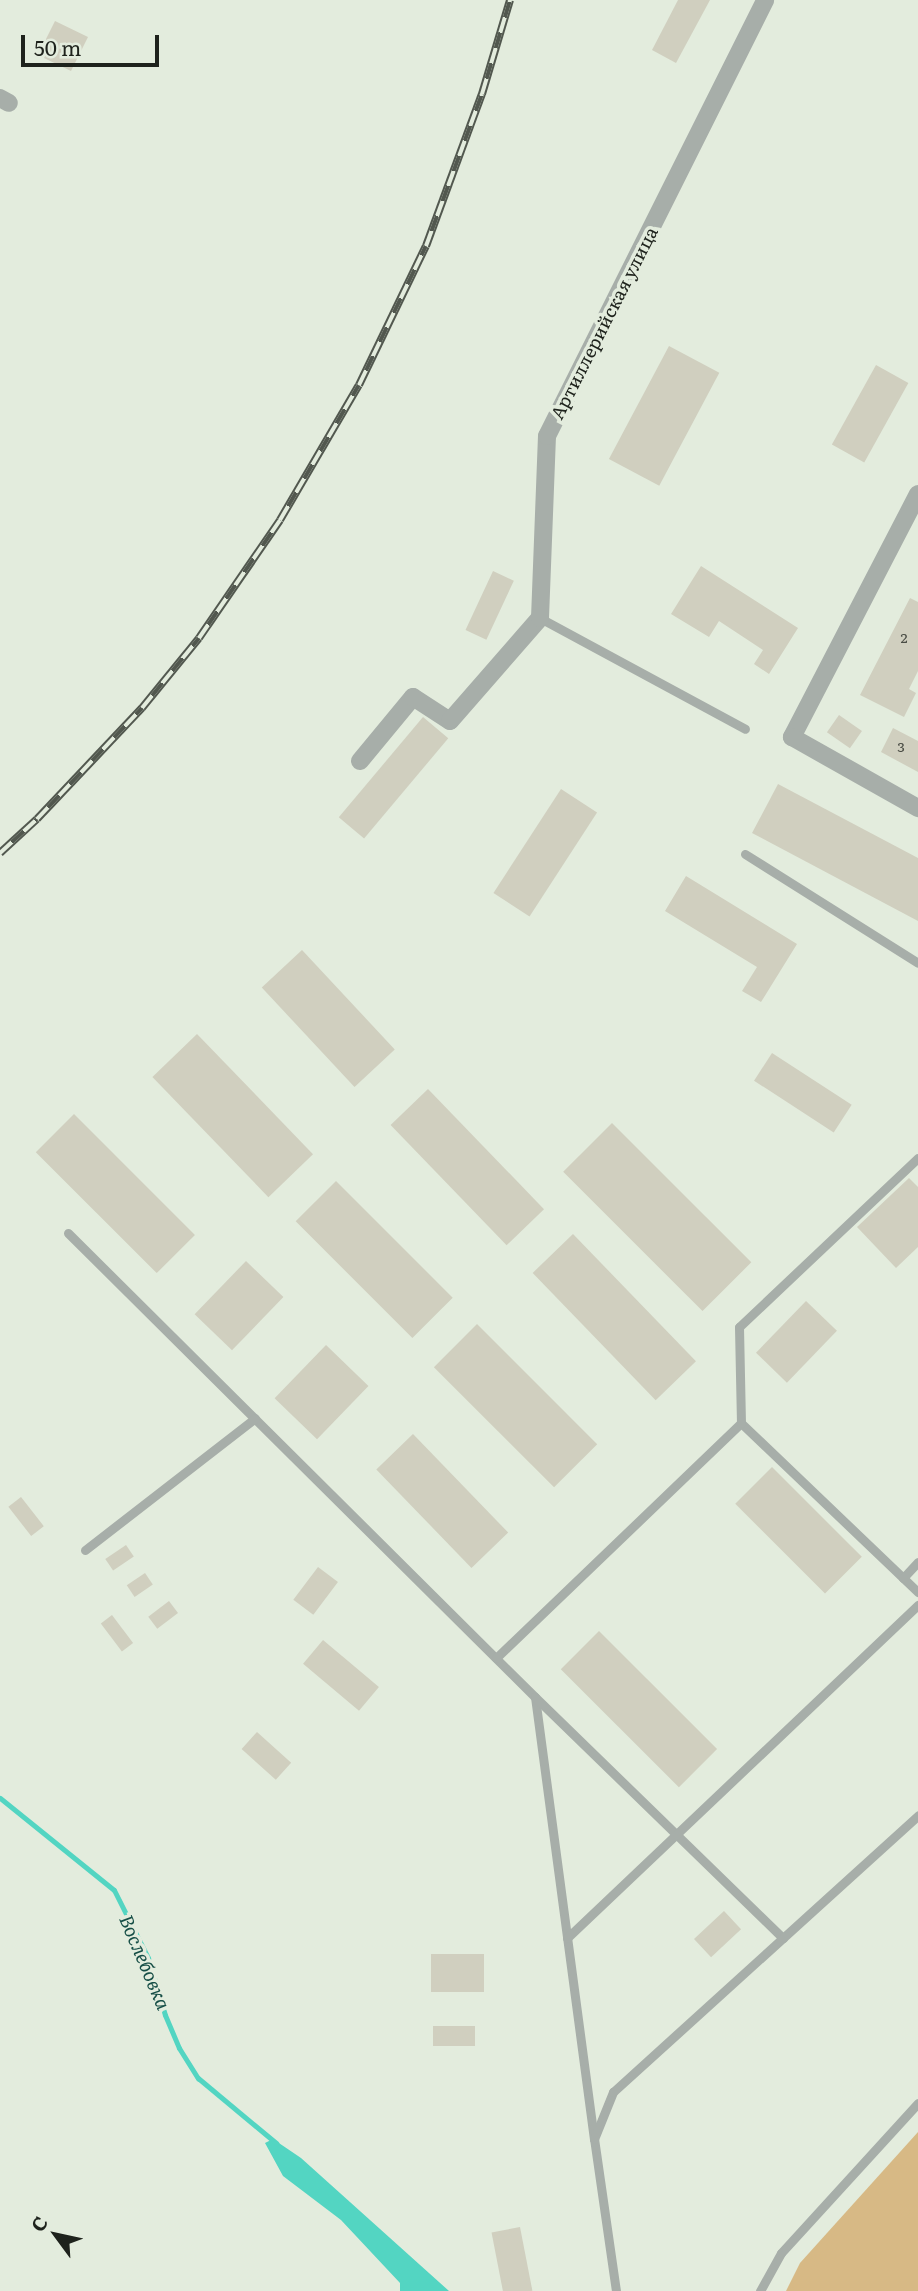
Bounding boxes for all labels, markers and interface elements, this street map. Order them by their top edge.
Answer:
scale bar [24,21,163,65]
text: 50 m [34,31,81,62]
street label: Артиллерийская улица [546,223,662,423]
house number: 2 [900,629,908,645]
house number: 3 [897,738,905,754]
water label: Вослебовка [115,1911,175,2013]
north arrow [21,2200,91,2270]
text: С [23,2210,54,2237]

